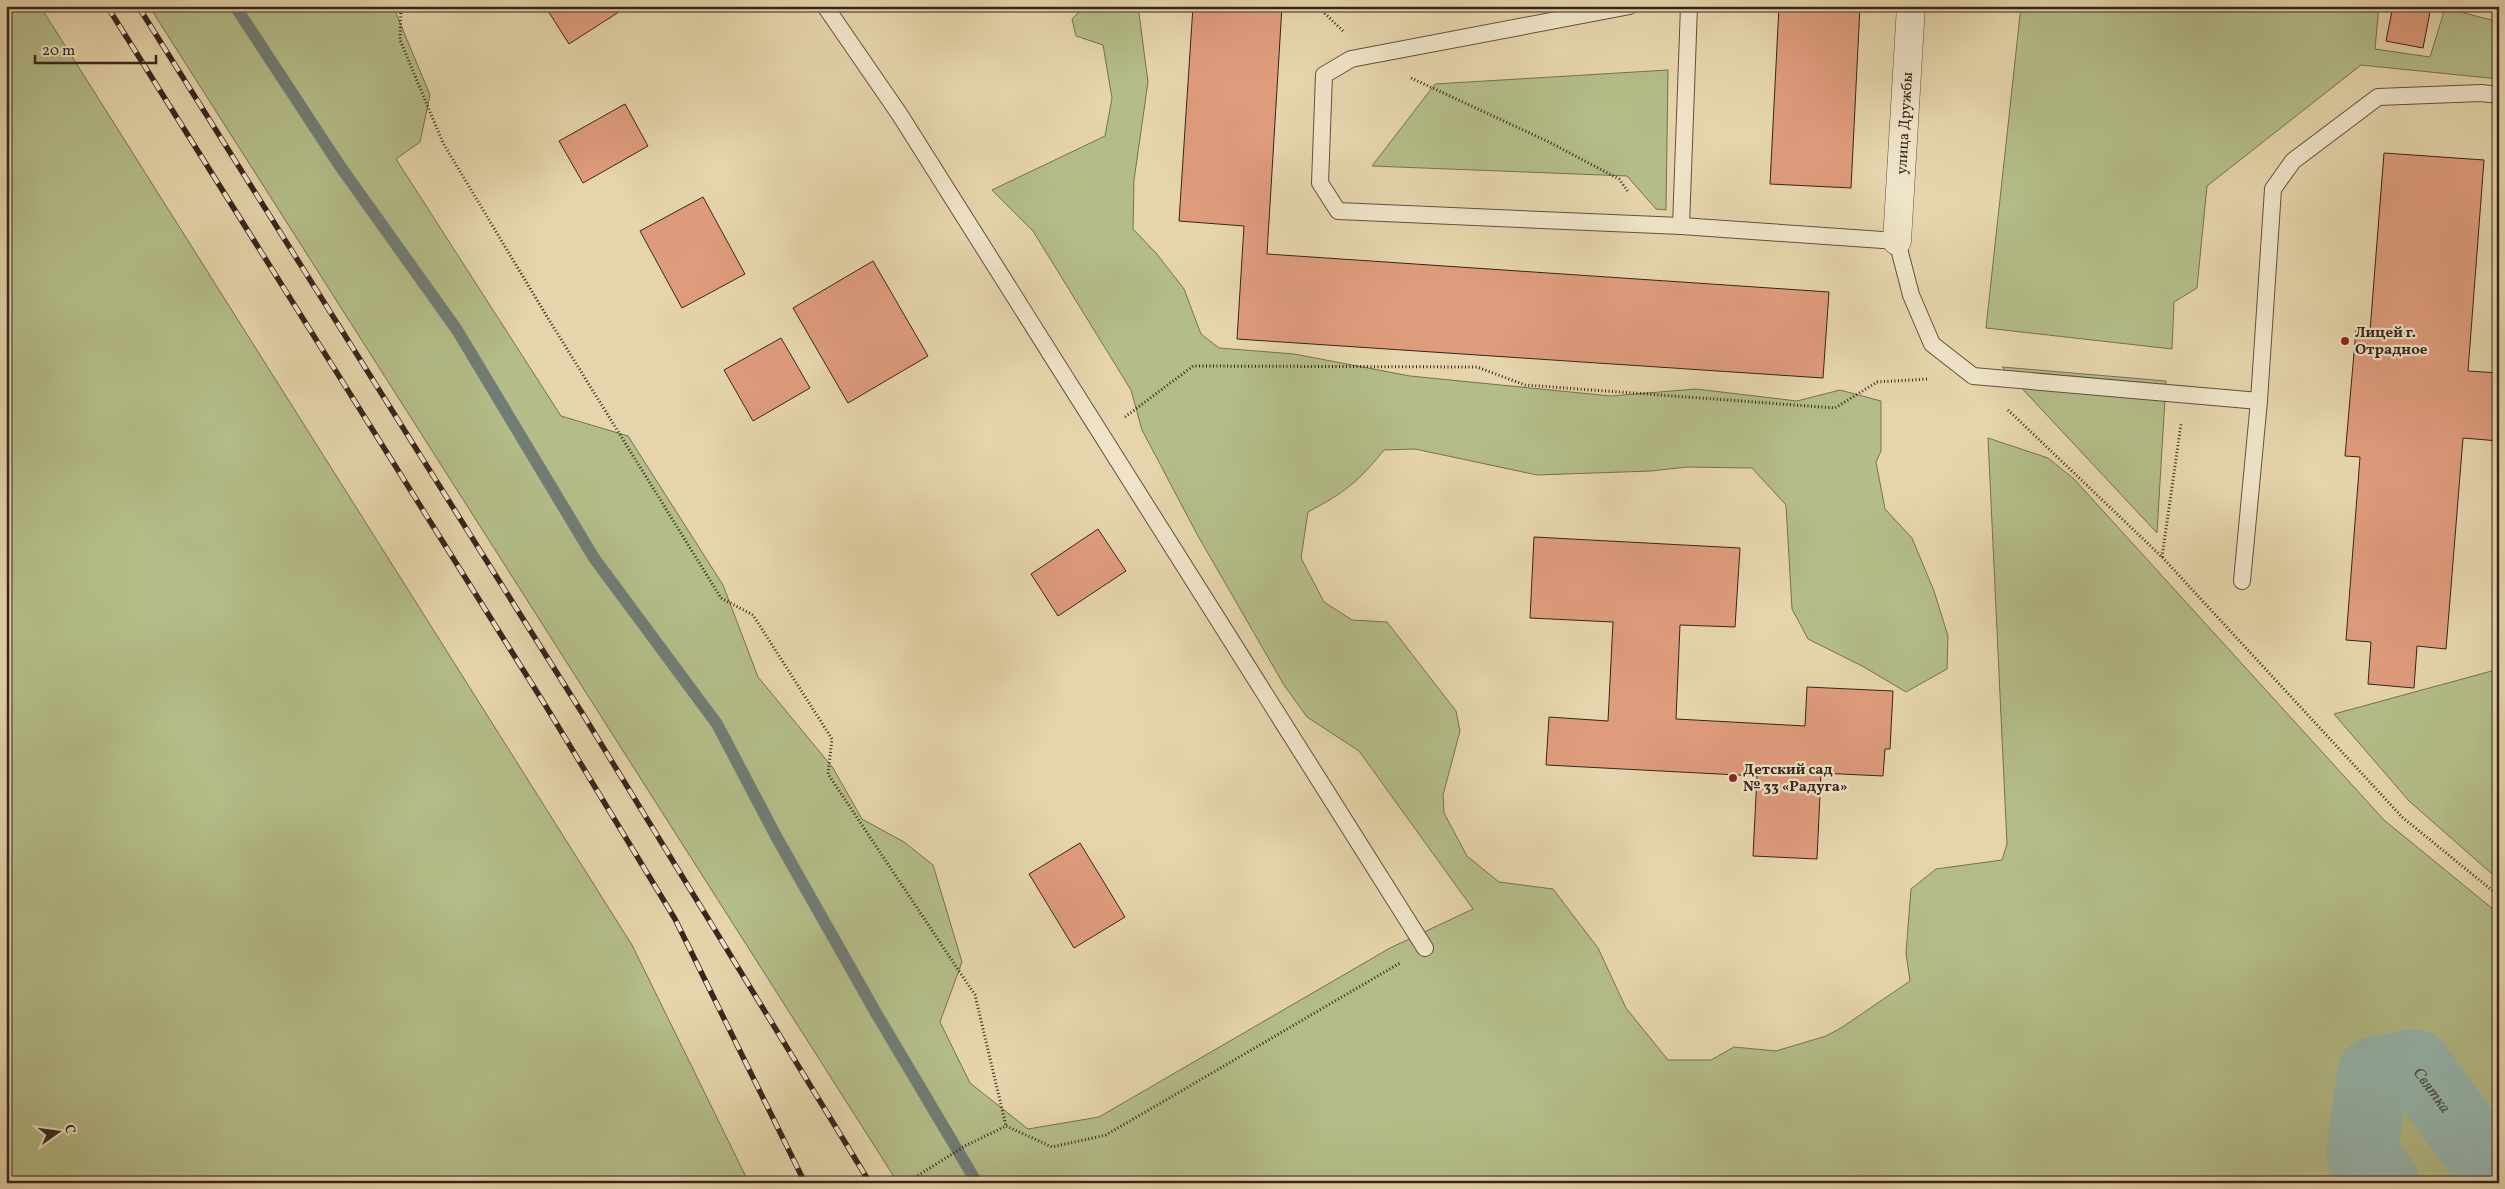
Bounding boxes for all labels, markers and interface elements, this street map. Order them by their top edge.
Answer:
scale bar [35,32,156,64]
text: 20 m [42,41,75,62]
street label: улица Дружбы [1892,71,1919,175]
place label: Лицей г. Отрадное [2355,323,2428,361]
marker: Лицей г. Отрадное [2339,335,2351,347]
place label: Детский сад № 33 «Радуга» [1743,760,1848,798]
marker: Детский сад № 33 «Радуга» [1727,772,1739,784]
water label: Святка [2407,1063,2455,1118]
north arrow [32,1106,82,1156]
text: С [59,1123,79,1136]

